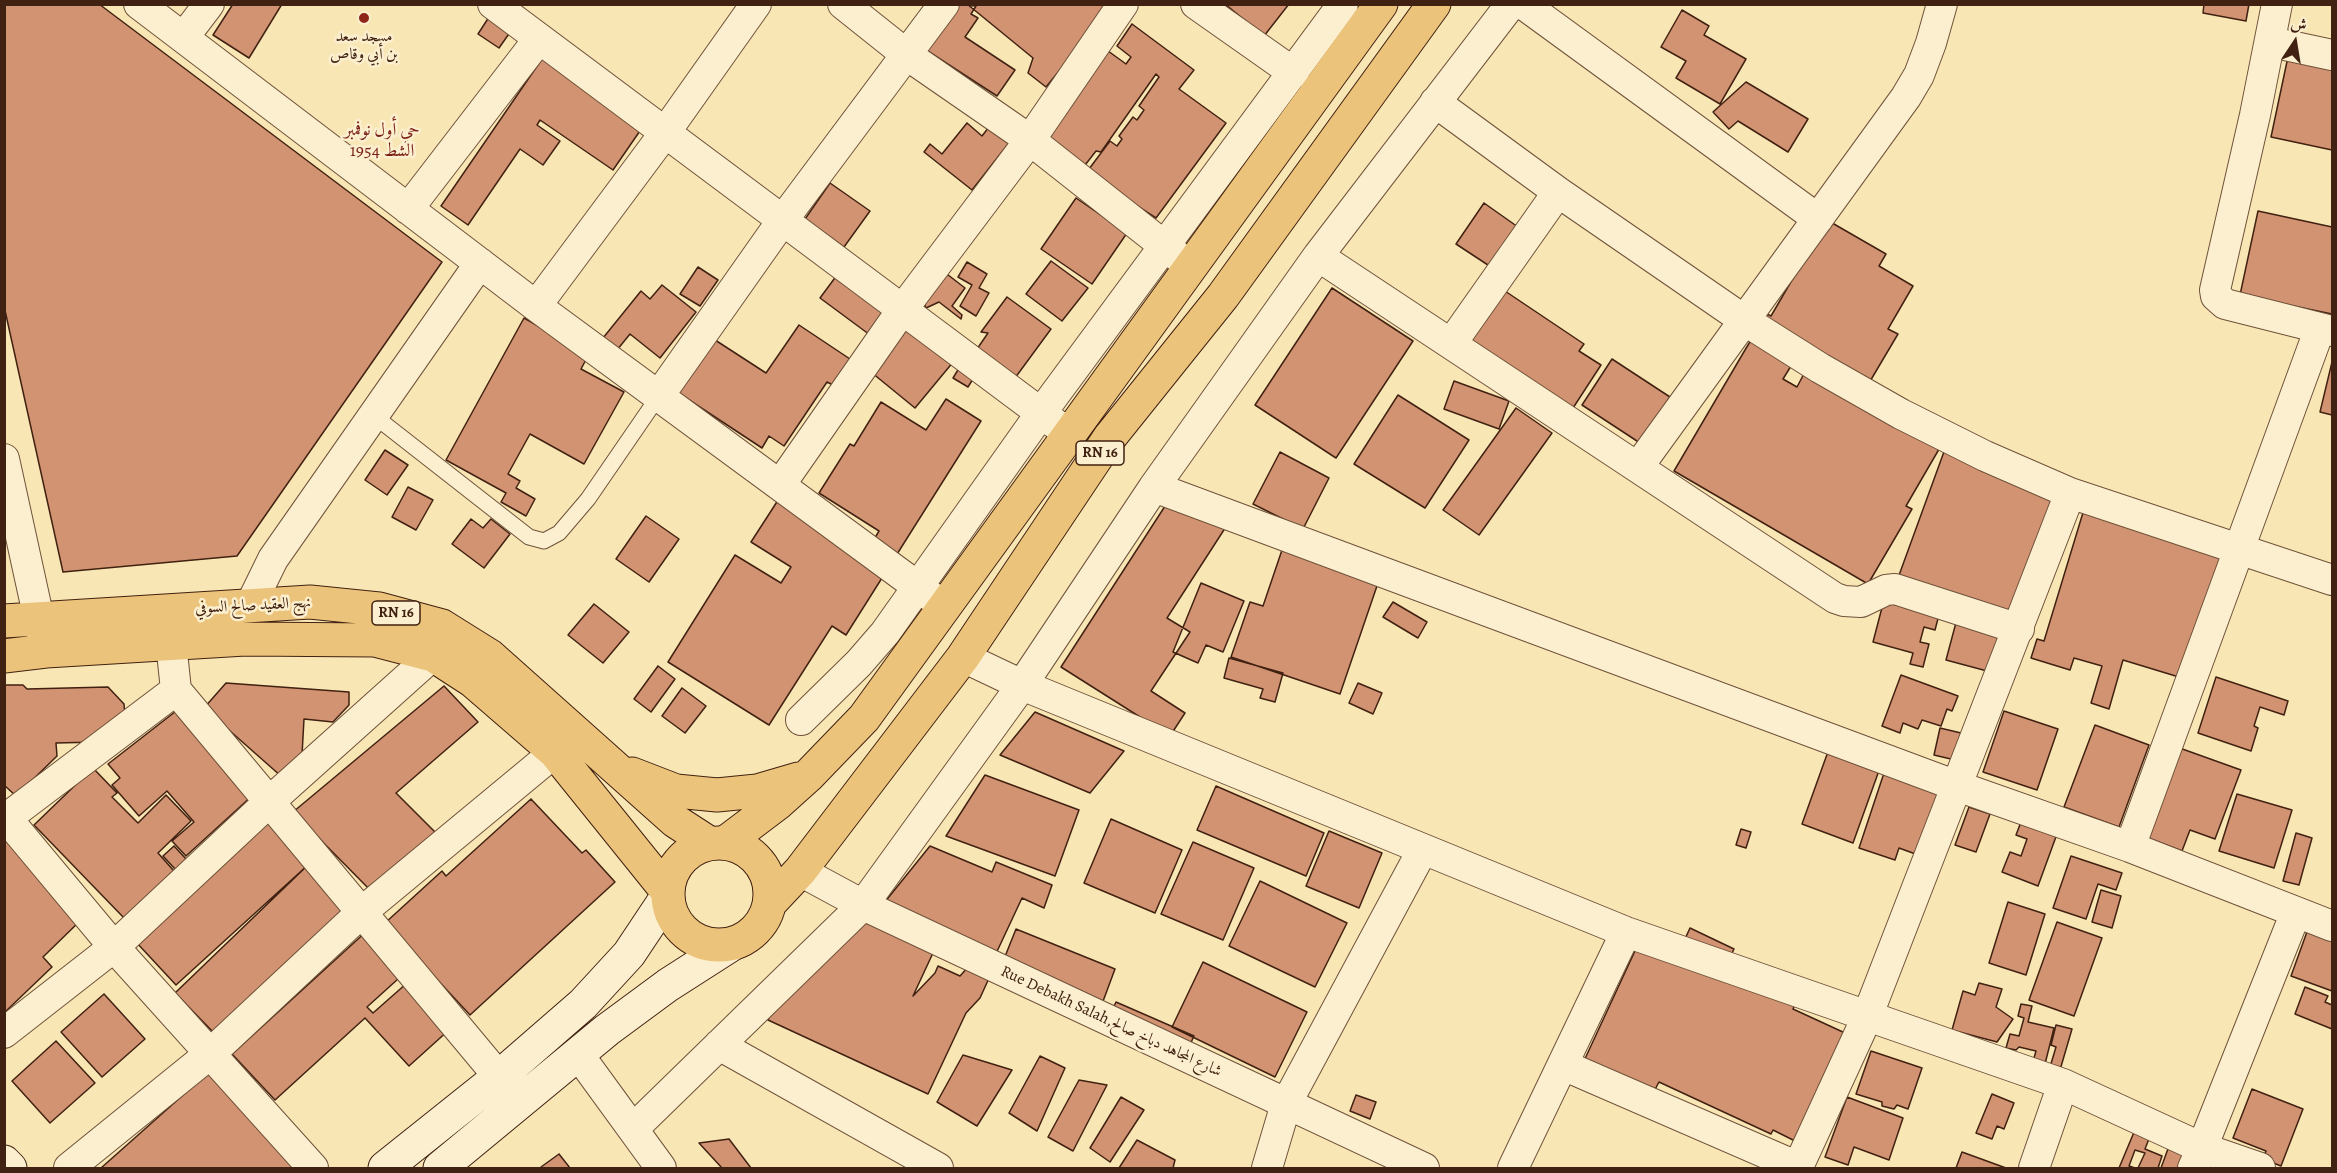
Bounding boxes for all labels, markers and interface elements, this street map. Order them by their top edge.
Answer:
marker: مسجد سعد بن أبي وقاص [357,11,371,25]
north arrow [2265,12,2325,72]
text: ش [2289,12,2309,37]
place label: مسجد سعد بن أبي وقاص [330,27,398,65]
district label: حي أول نوفمبر 1954 الشط [344,120,420,162]
road number: RN 16 [1076,441,1124,465]
street label: نهج العقيد صالح السوفي [195,593,311,619]
road number: RN 16 [372,601,420,625]
street label: Rue Debakh Salah,شارع المجاهد دباخ صالح [997,962,1225,1082]

